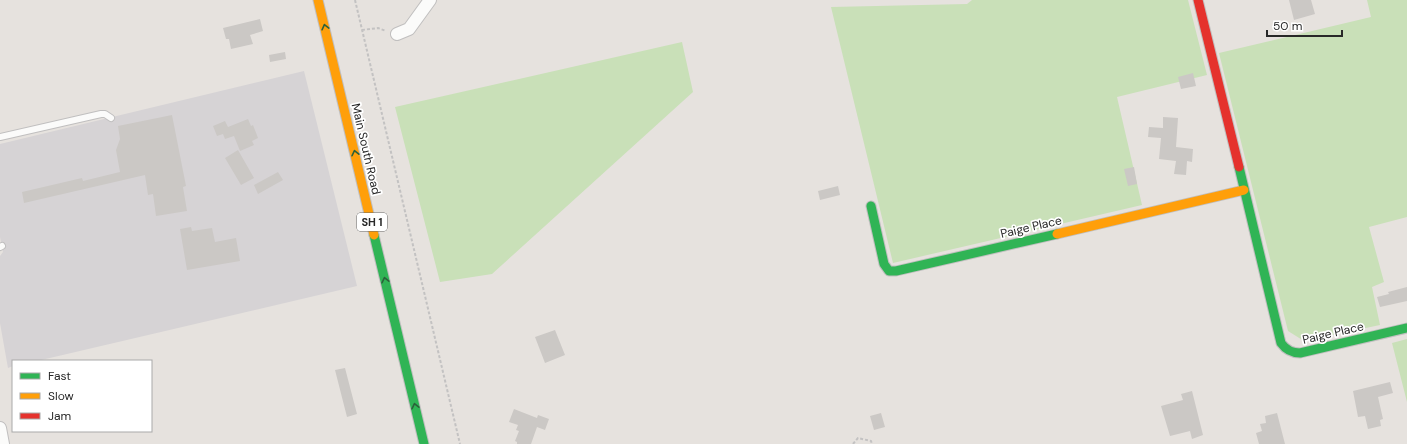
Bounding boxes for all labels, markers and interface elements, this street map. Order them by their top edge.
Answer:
scale bar [1267,12,1342,38]
text: 50 m [1273,18,1302,34]
one-way arrow [321,23,329,30]
street label: Main South Road [348,102,384,196]
one-way arrow [351,150,360,157]
street label: Paige Place [999,212,1063,242]
road number: SH 1 [357,213,387,231]
one-way arrow [382,276,390,283]
street label: Paige Place [1301,318,1365,348]
legend [12,360,152,432]
text: Fast [48,368,71,384]
text: Slow [48,388,74,404]
one-way arrow [412,403,420,409]
text: Jam [48,408,71,424]

